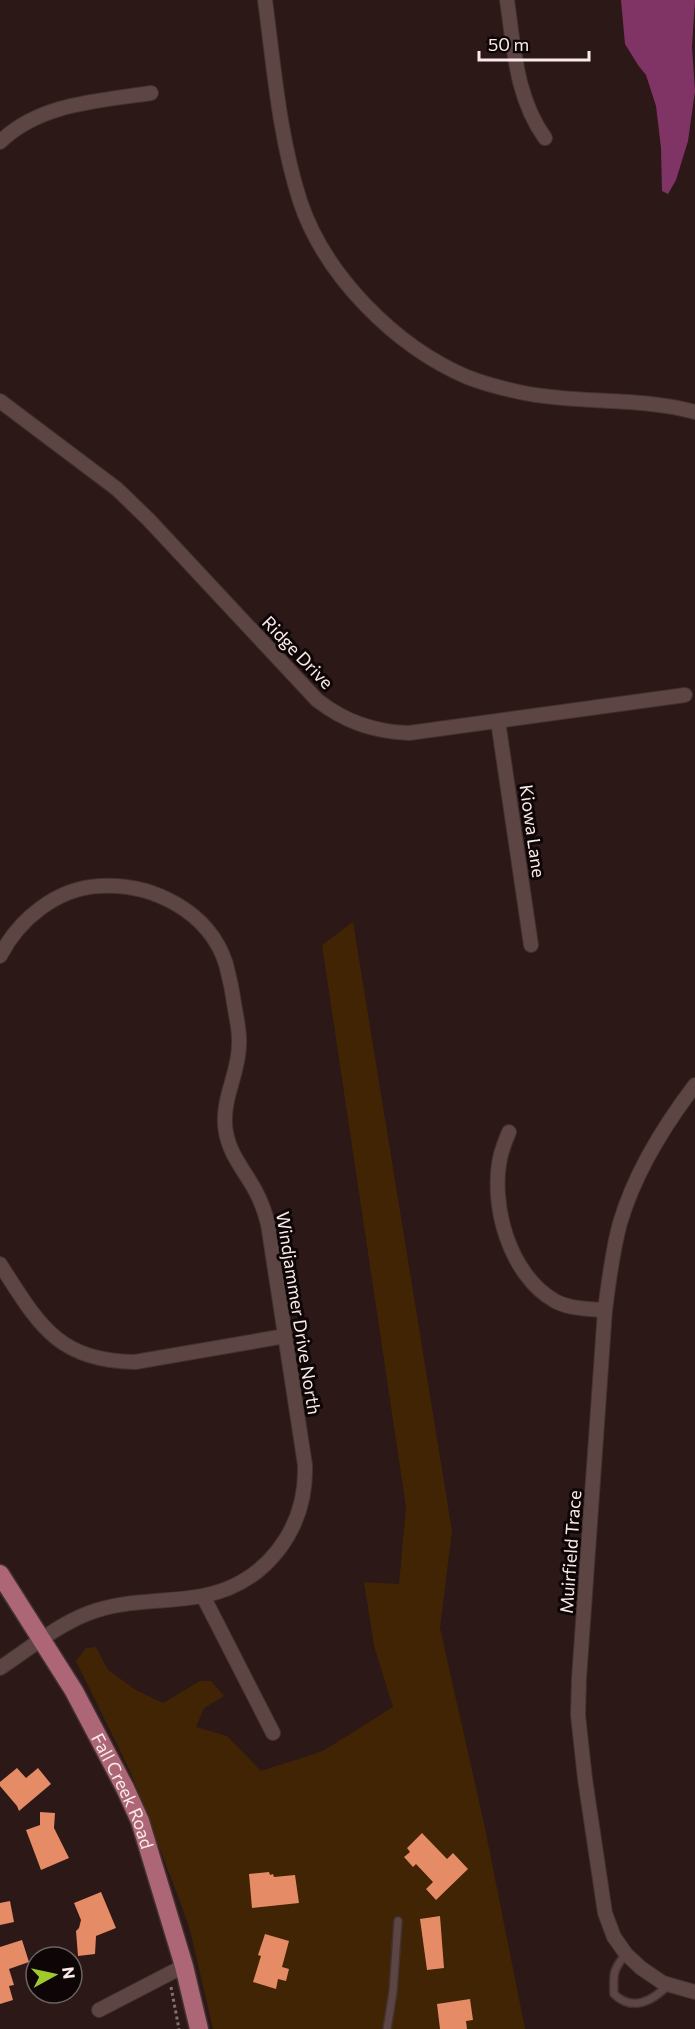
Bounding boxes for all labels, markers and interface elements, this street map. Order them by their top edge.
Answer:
scale bar [479,24,588,62]
text: 50 m [488,33,529,55]
street label: Ridge Drive [258,611,338,693]
street label: Kiowa Lane [516,783,550,879]
street label: Windjammer Drive North [272,1210,326,1416]
street label: Muirfield Trace [555,1490,585,1614]
street label: Fall Creek Road [87,1729,159,1851]
north arrow [24,1945,84,2005]
text: N [59,1966,80,1980]

